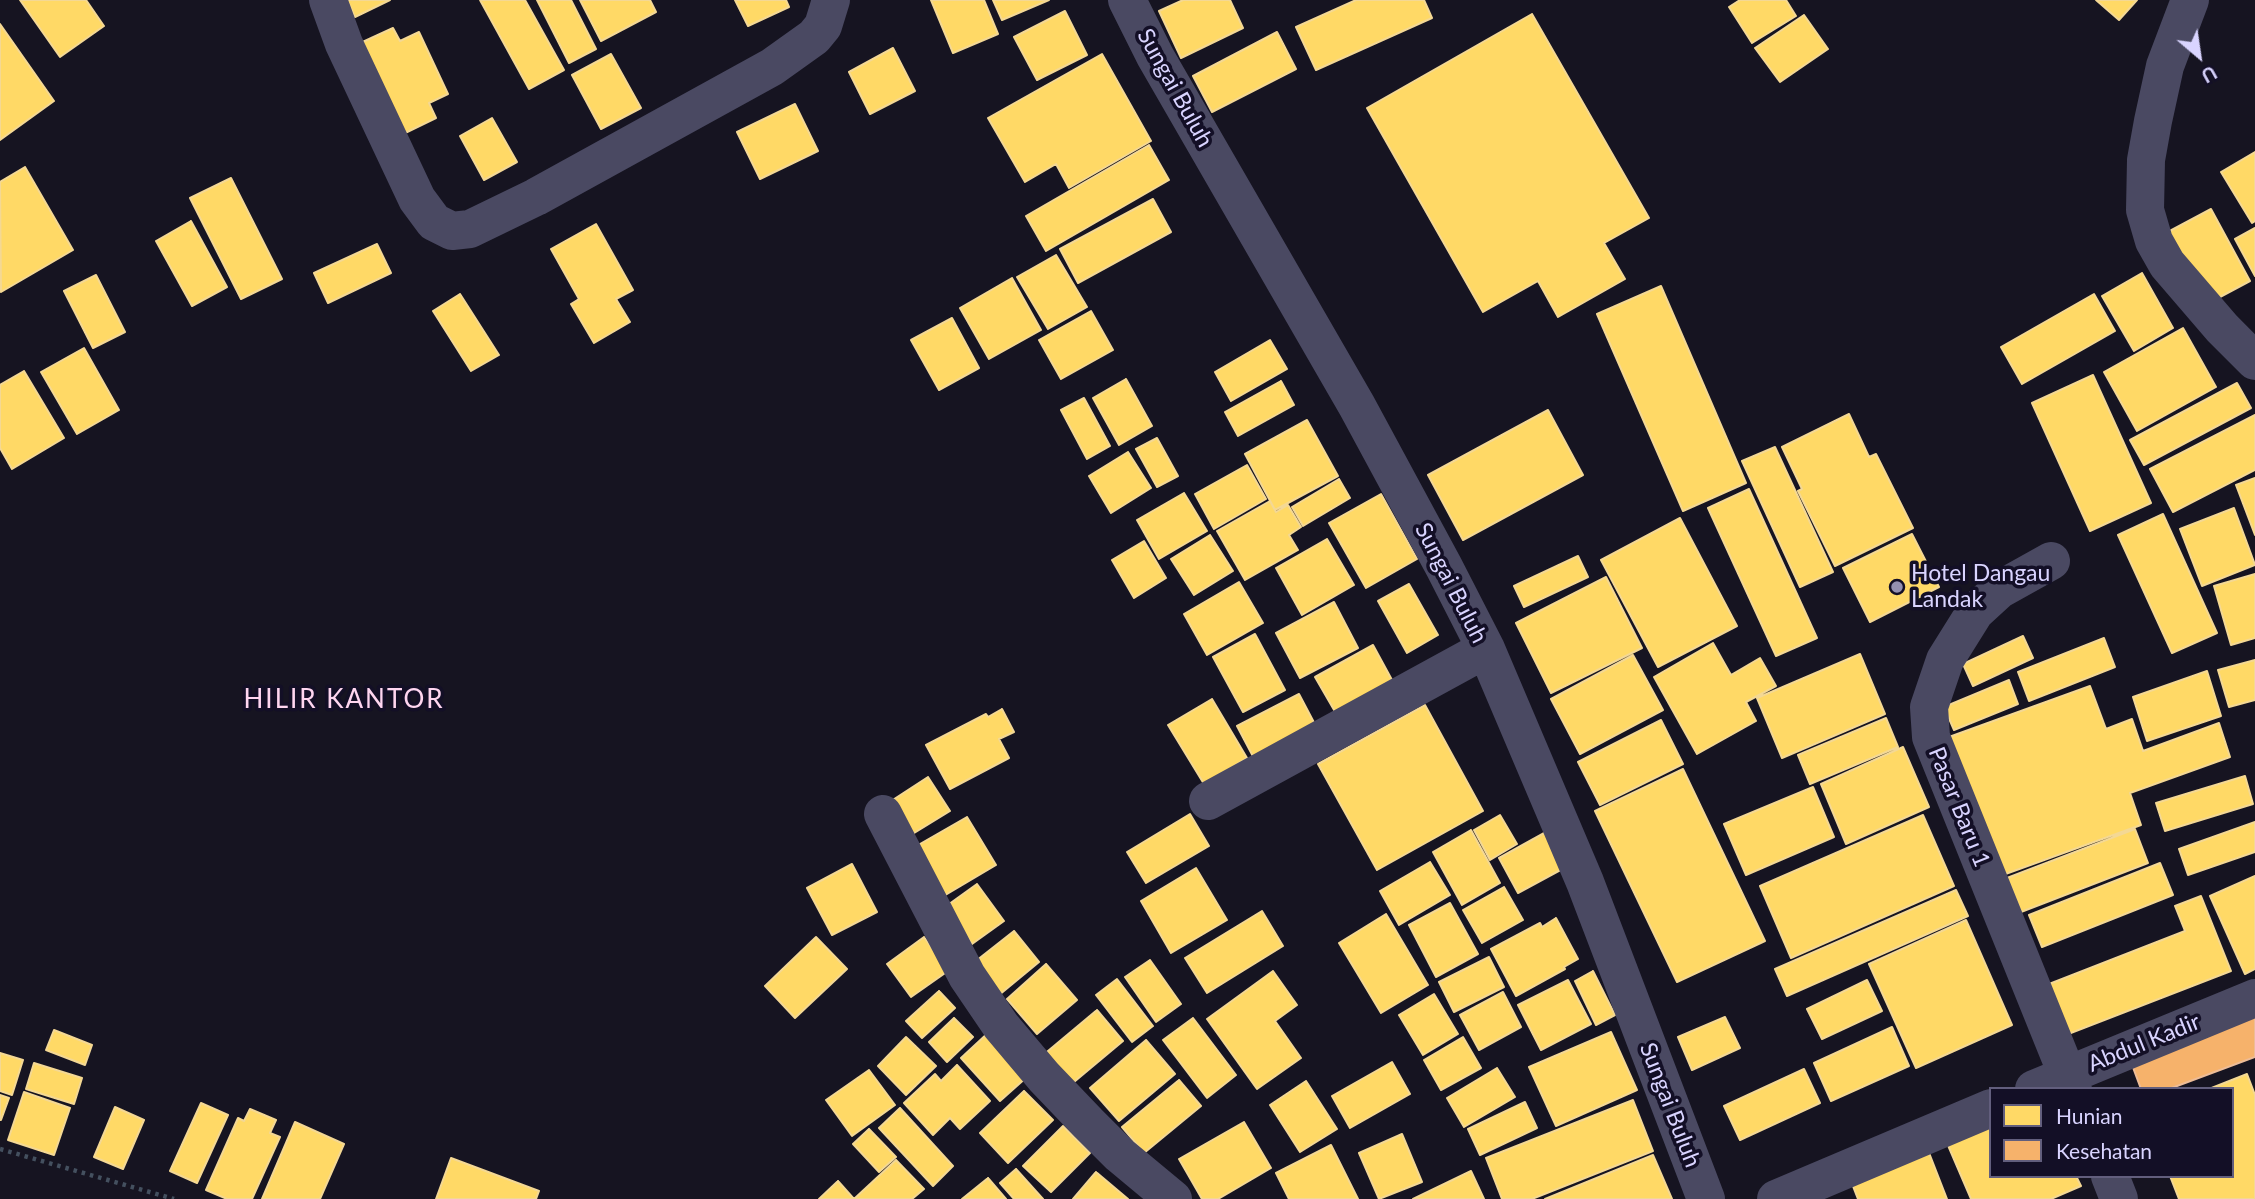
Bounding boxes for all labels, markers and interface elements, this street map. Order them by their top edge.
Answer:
north arrow [2164,21,2234,91]
street label: Sungai Buluh [1131,24,1219,152]
text: U [2198,61,2221,88]
street label: Sungai Buluh [1409,518,1493,648]
place label: Hotel Dangau Landak [1911,560,2050,614]
marker: Hotel Dangau Landak [1889,579,1905,595]
district label: HILIR KANTOR [245,684,443,716]
street label: Pasar Baru 1 [1922,743,1996,871]
street label: Abdul Kadir [2084,1008,2204,1078]
street label: Sungai Buluh [1634,1039,1706,1171]
legend [1989,1087,2234,1178]
text: Hunian [2056,1103,2122,1128]
text: Kesehatan [2056,1138,2152,1163]

